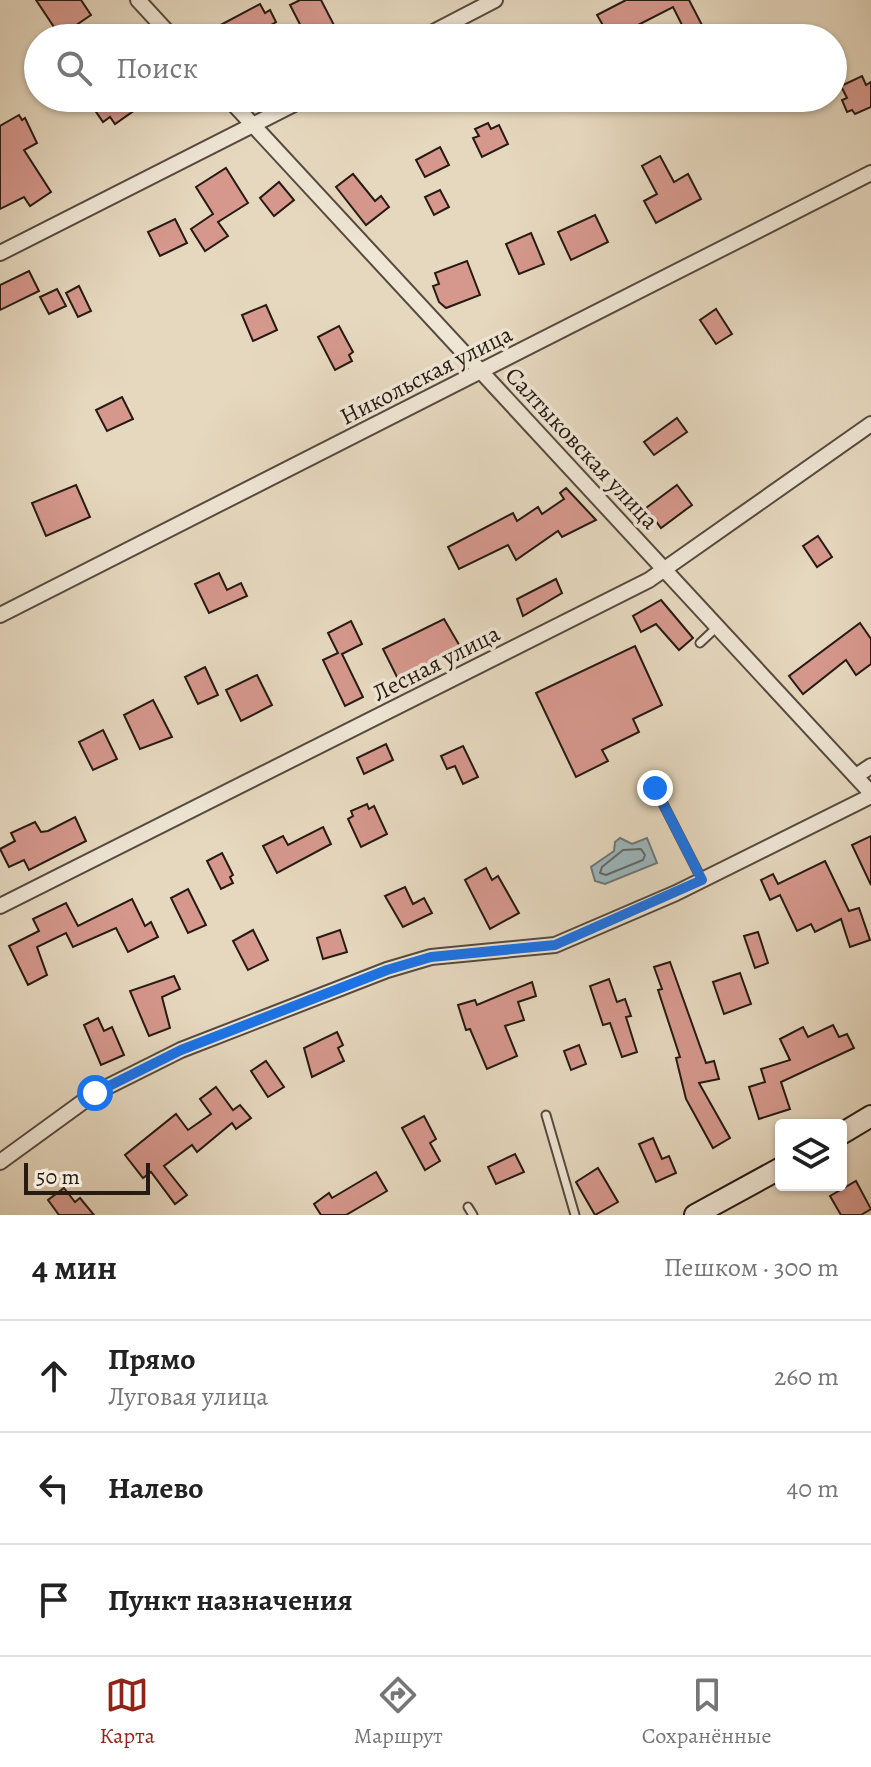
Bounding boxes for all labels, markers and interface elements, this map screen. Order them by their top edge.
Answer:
search box [24,24,847,112]
icon: search [52,46,96,90]
text: Поиск [116,48,198,88]
street label: Никольская улица [334,318,518,432]
street label: Салтыковская улица [498,360,666,536]
street label: Лесная улица [367,617,505,709]
route end [637,770,673,806]
route start [77,1075,113,1111]
map controls [775,1119,847,1191]
button: layers [775,1119,847,1191]
scale bar [24,1159,150,1195]
text: 50 m [36,1162,80,1192]
text: 4 мин [32,1244,117,1291]
text: Пешком · 300 m [664,1250,839,1285]
text: Прямо [108,1339,195,1379]
icon: ahead [32,1354,76,1398]
text: 260 m [774,1359,839,1394]
text: Луговая улица [108,1379,268,1414]
icon: left [32,1466,76,1510]
text: Налево [108,1468,203,1508]
text: 40 m [787,1471,839,1506]
icon: arrive [32,1578,76,1622]
text: Пункт назначения [108,1580,353,1620]
tab: Карта [99,1673,155,1751]
tab: Маршрут [354,1673,443,1751]
tab: Сохранённые [642,1673,772,1751]

